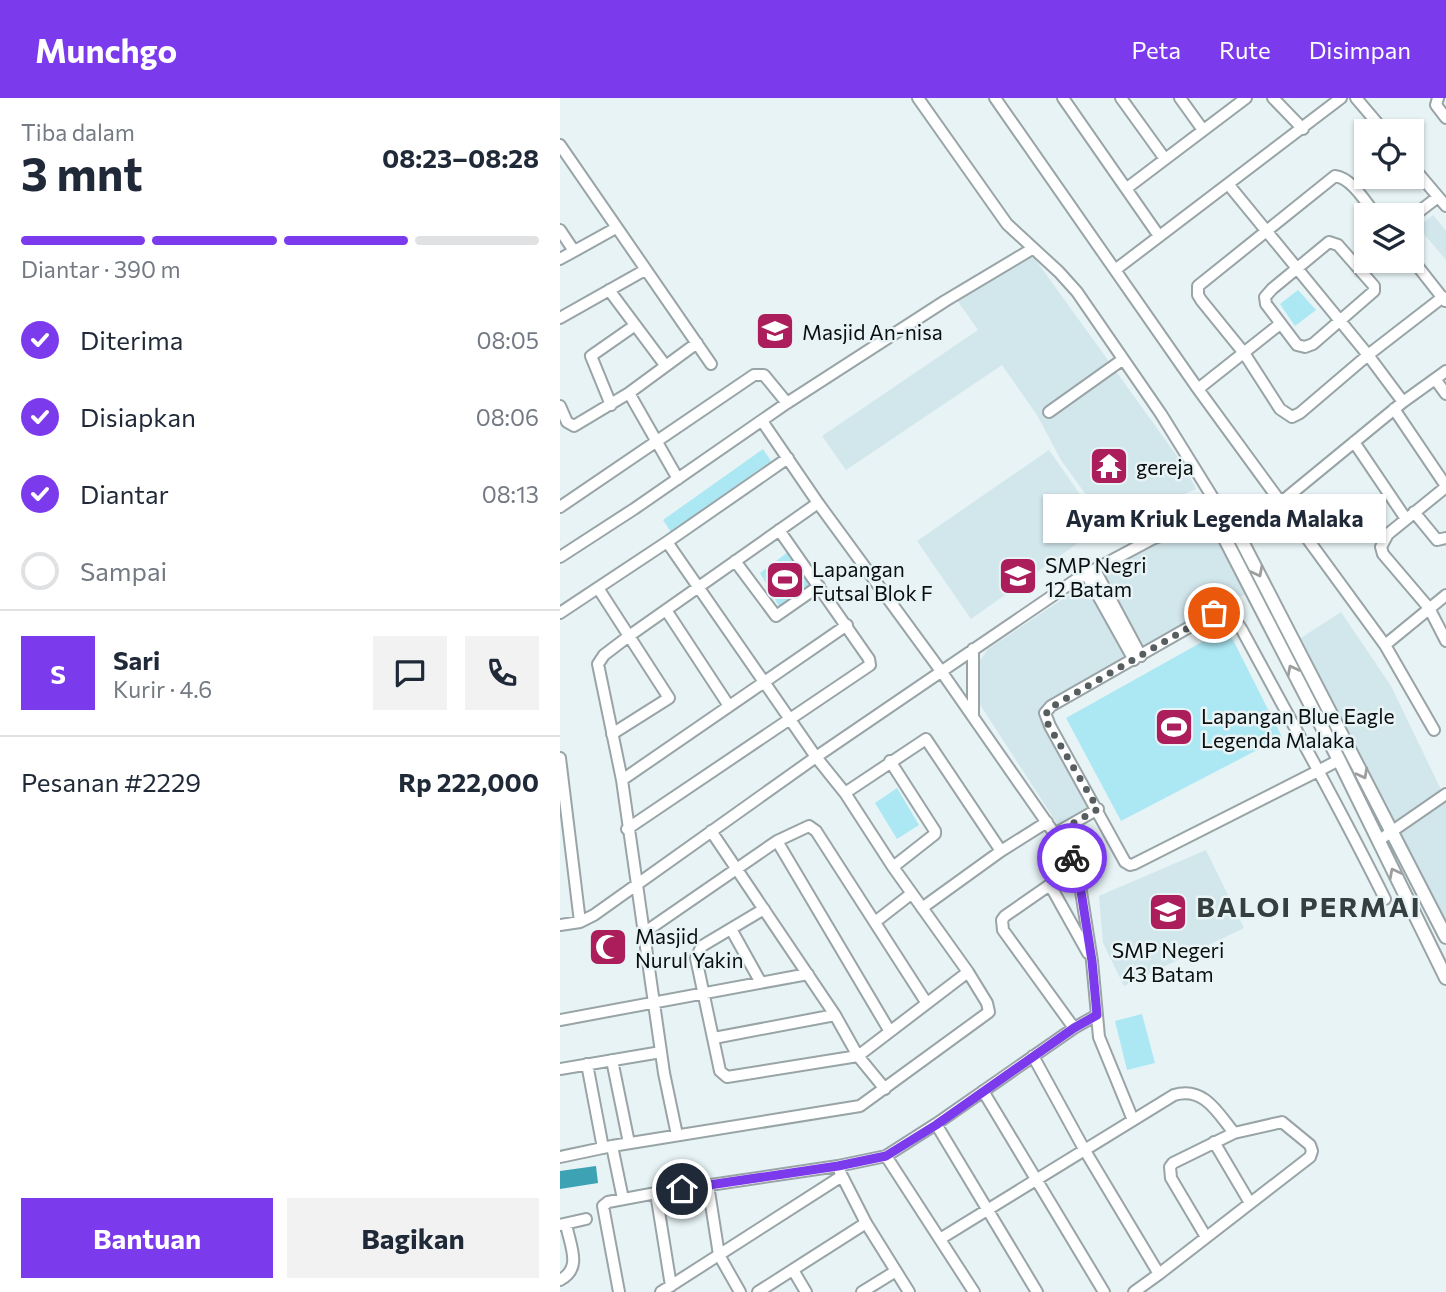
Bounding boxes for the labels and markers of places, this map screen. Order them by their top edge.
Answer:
school or university icon: Masjid An-nisa [754,310,796,352]
place label: Masjid An-nisa [802,319,943,344]
temple icon: gereja [1088,445,1130,487]
place label: gereja [1136,454,1194,479]
callout: Ayam Kriuk Legenda Malaka [1042,494,1386,543]
place label: SMP Negri 12 Batam [1045,552,1147,601]
school or university icon: SMP Negri 12 Batam [997,555,1039,597]
place label: Lapangan Futsal Blok F [812,556,933,605]
sports icon: Lapangan Futsal Blok F [764,559,806,601]
pin [1184,583,1244,643]
place label: Lapangan Blue Eagle Legenda Malaka [1201,703,1395,752]
sports icon: Lapangan Blue Eagle Legenda Malaka [1153,706,1195,748]
school or university icon: SMP Negeri 43 Batam [1147,891,1189,933]
place label: Masjid Nurul Yakin [635,923,743,972]
mosque icon: Masjid Nurul Yakin [587,926,629,968]
place label: SMP Negeri 43 Batam [1112,937,1224,986]
pin [652,1159,712,1219]

